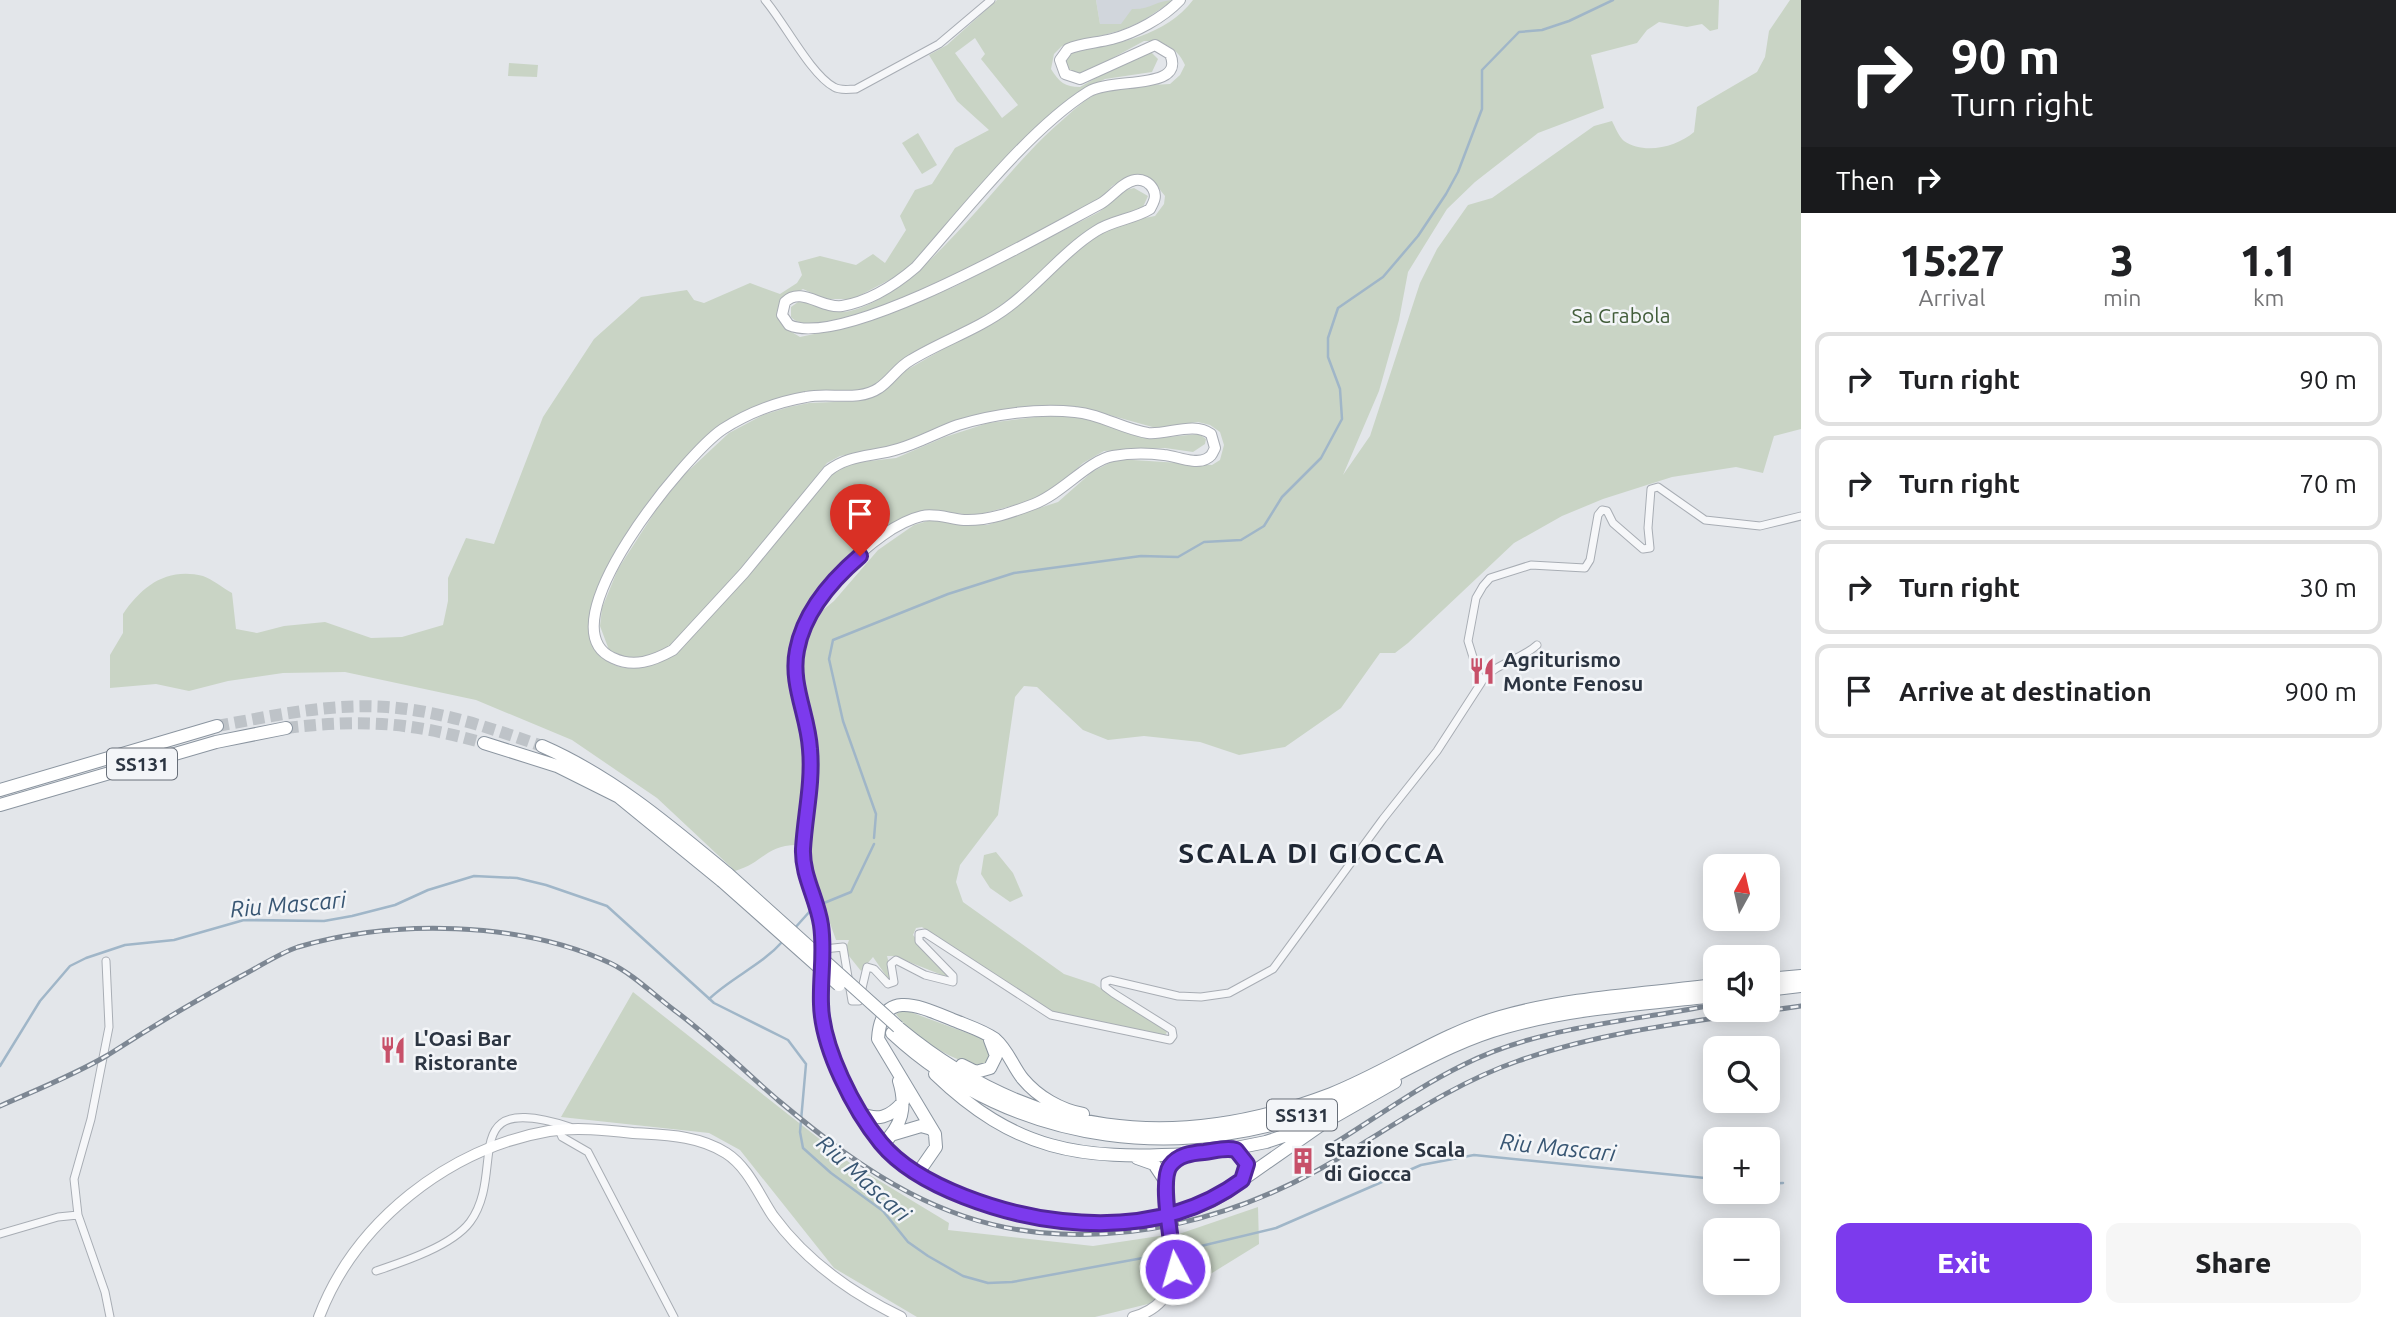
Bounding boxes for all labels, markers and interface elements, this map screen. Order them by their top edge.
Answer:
icon: right [1836,28,1927,119]
text: 90 m [1951,28,2060,83]
text: Turn right [1951,86,2093,122]
icon: right [1909,161,1947,199]
text: Then [1836,166,1895,195]
text: 15:27 [1899,237,2004,284]
text: 3 [2110,237,2134,284]
text: 1.1 [2240,237,2298,284]
text: Arrival [1918,285,1985,310]
text: min [2103,285,2141,310]
text: km [2253,285,2284,310]
park label: Sa Crabola [1571,303,1671,327]
icon: right [1840,360,1878,398]
text: Turn right [1899,365,2020,394]
text: 90 m [2299,365,2357,394]
icon: right [1840,464,1878,502]
text: Turn right [1899,469,2020,498]
text: 70 m [2299,469,2357,498]
pin [830,484,890,556]
icon: arrive [841,495,879,533]
icon: right [1840,568,1878,606]
text: Turn right [1899,573,2020,602]
text: 30 m [2299,573,2357,602]
place label: Agriturismo Monte Fenosu [1503,647,1643,695]
restaurant icon: Agriturismo Monte Fenosu [1467,656,1497,686]
icon: arrive [1840,672,1878,710]
text: Arrive at destination [1899,677,2152,706]
text: 900 m [2285,677,2357,706]
road number: SS131 [107,748,177,779]
district label: SCALA DI GIOCCA [1178,837,1446,868]
north arrow [1703,854,1780,931]
map controls [1703,854,1780,1295]
water label: Riu Mascari [229,886,348,922]
button: sound [1703,945,1780,1022]
place label: L'Oasi Bar Ristorante [414,1026,518,1074]
restaurant icon: L'Oasi Bar Ristorante [378,1035,408,1065]
button: search [1703,1036,1780,1113]
road number: SS131 [1267,1100,1337,1130]
button: + [1703,1127,1780,1204]
water label: Riu Mascari [1499,1128,1619,1166]
water label: Riu Mascari [812,1130,917,1227]
place label: Stazione Scala di Giocca [1324,1137,1465,1185]
building icon: Stazione Scala di Giocca [1288,1146,1318,1176]
button: − [1703,1218,1780,1295]
button: Exit [1836,1223,2092,1303]
button: Share [2106,1223,2361,1303]
position arrow [1138,1232,1212,1306]

